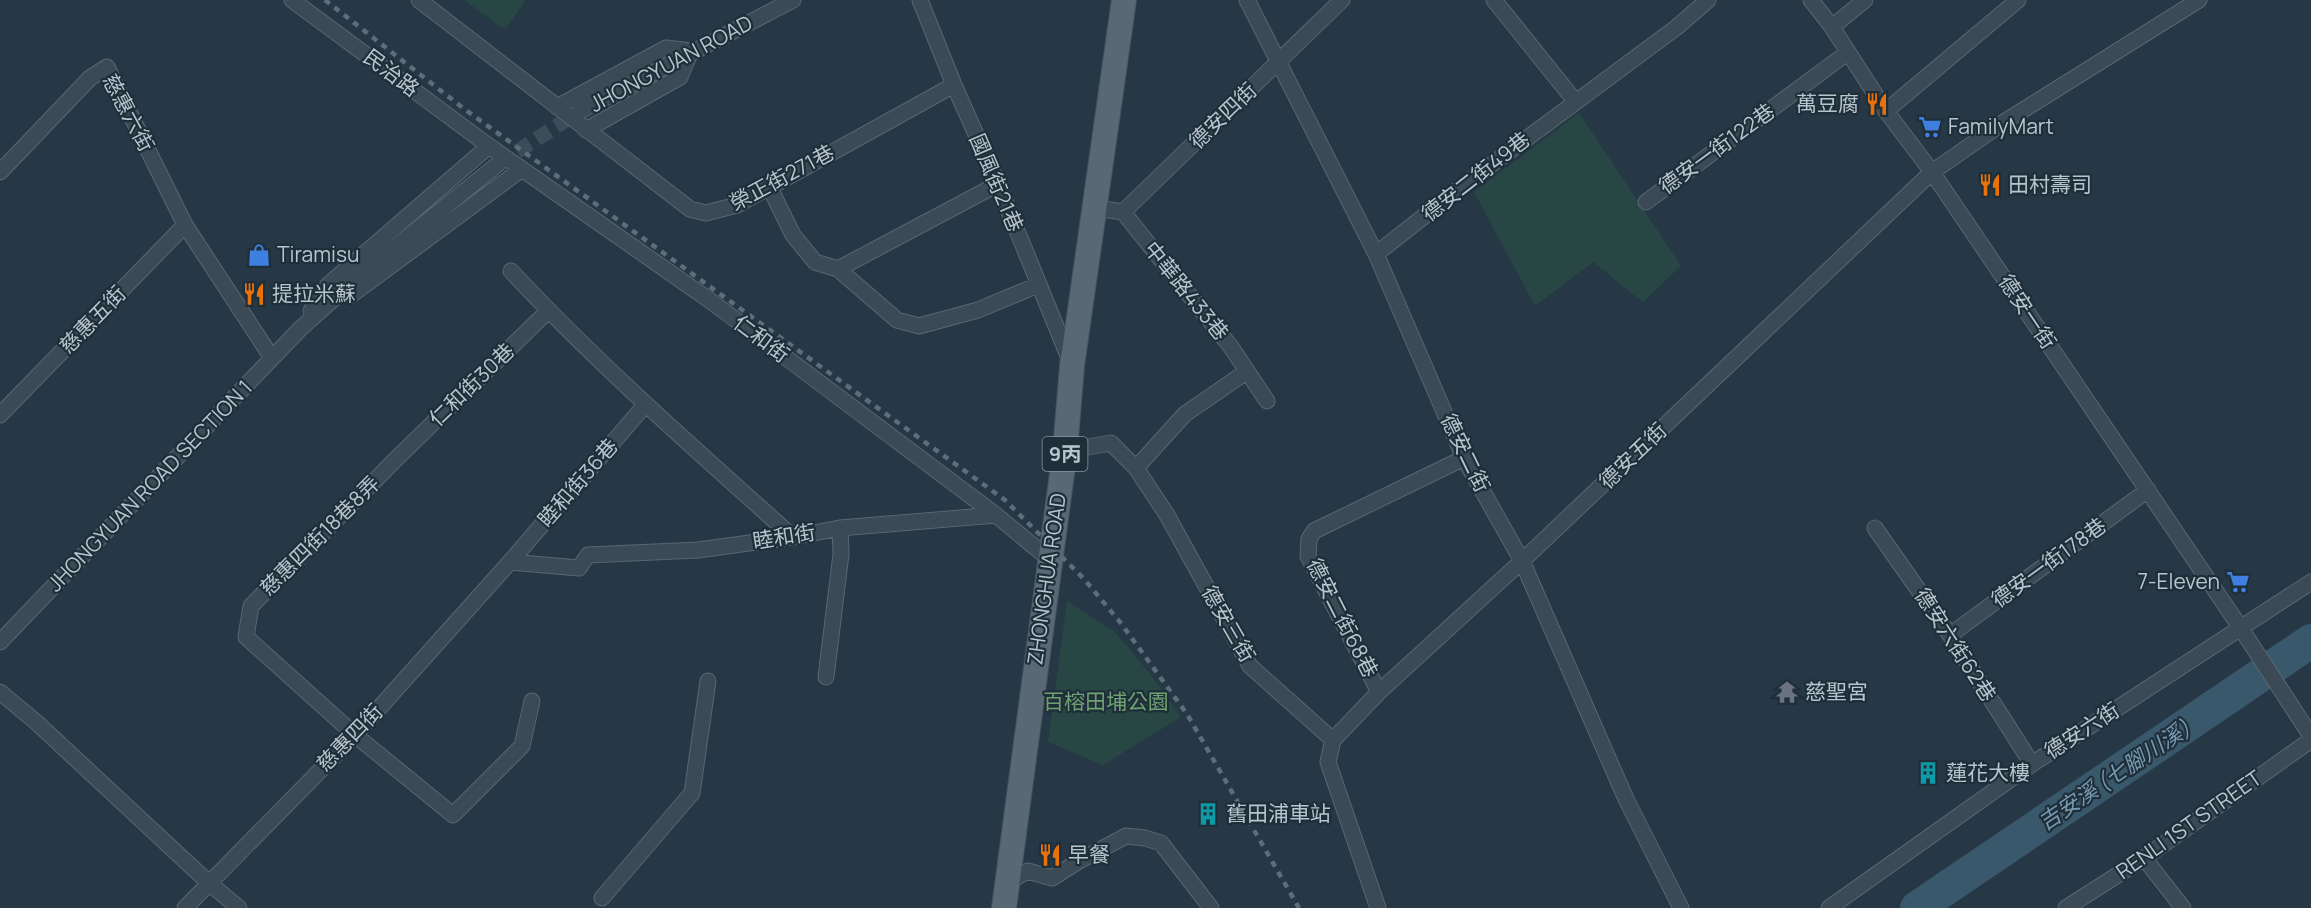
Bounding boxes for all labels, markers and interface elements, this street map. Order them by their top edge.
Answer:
street label: JHONGYUAN ROAD [584,8,757,118]
street label: 民治路 [358,42,425,102]
street label: 慈惠六街 [97,69,161,156]
street label: 德安四街 [1182,76,1262,155]
place label: 萬豆腐 [1796,89,1859,117]
restaurant icon: 萬豆腐 [1864,91,1890,117]
street label: 德安一街122巷 [1653,97,1780,200]
place label: FamilyMart [1948,112,2054,140]
supermarket icon: FamilyMart [1917,114,1943,140]
street label: 德安二街49巷 [1415,125,1535,227]
street label: 國風街21巷 [964,129,1030,236]
street label: 榮正街271巷 [724,138,839,216]
place label: 田村壽司 [2008,170,2092,198]
restaurant icon: 田村壽司 [1977,172,2003,198]
street label: 中華路433巷 [1138,235,1235,346]
place label: Tiramisu [277,240,359,268]
shop icon: Tiramisu [246,242,272,268]
street label: 德安一街 [1993,269,2063,354]
street label: 慈惠五街 [53,279,132,359]
place label: 提拉米蘇 [272,279,356,307]
restaurant icon: 提拉米蘇 [241,281,267,307]
street label: 仁和街 [728,308,795,368]
street label: 仁和街30巷 [423,337,520,432]
street label: JHONGYUAN ROAD SECTION 1 [41,373,258,597]
street label: 德安二街 [1435,409,1497,496]
street label: 德安五街 [1592,416,1672,495]
street label: 睦和街36巷 [531,432,623,533]
road number: 9丙 [1042,437,1088,471]
street label: 慈惠四街18巷8弄 [253,469,385,601]
street label: ZHONGHUA ROAD [1020,491,1072,666]
street label: 德安一街178巷 [1985,511,2112,613]
street label: 睦和街 [751,517,817,555]
street label: 德安二街68巷 [1301,553,1385,682]
place label: 7-Eleven [2138,567,2220,595]
supermarket icon: 7-Eleven [2225,569,2251,595]
street label: 德安三街 [1196,580,1262,667]
street label: 德安六街62巷 [1909,582,2003,707]
place label: 慈聖宮 [1805,677,1868,705]
temple icon: 慈聖宮 [1774,679,1800,705]
park label: 百榕田埔公園 [1043,687,1169,715]
street label: 德安六街 [2039,696,2124,765]
street label: 慈惠四街 [310,697,389,777]
water label: 吉安溪 (七腳川溪) [2032,713,2196,837]
place label: 蓮花大樓 [1946,758,2030,786]
building icon: 蓮花大樓 [1915,760,1941,786]
street label: RENLI 1ST STREET [2110,763,2267,885]
place label: 舊田浦車站 [1226,799,1331,827]
building icon: 舊田浦車站 [1195,801,1221,827]
place label: 早餐 [1068,840,1110,868]
restaurant icon: 早餐 [1037,842,1063,868]

